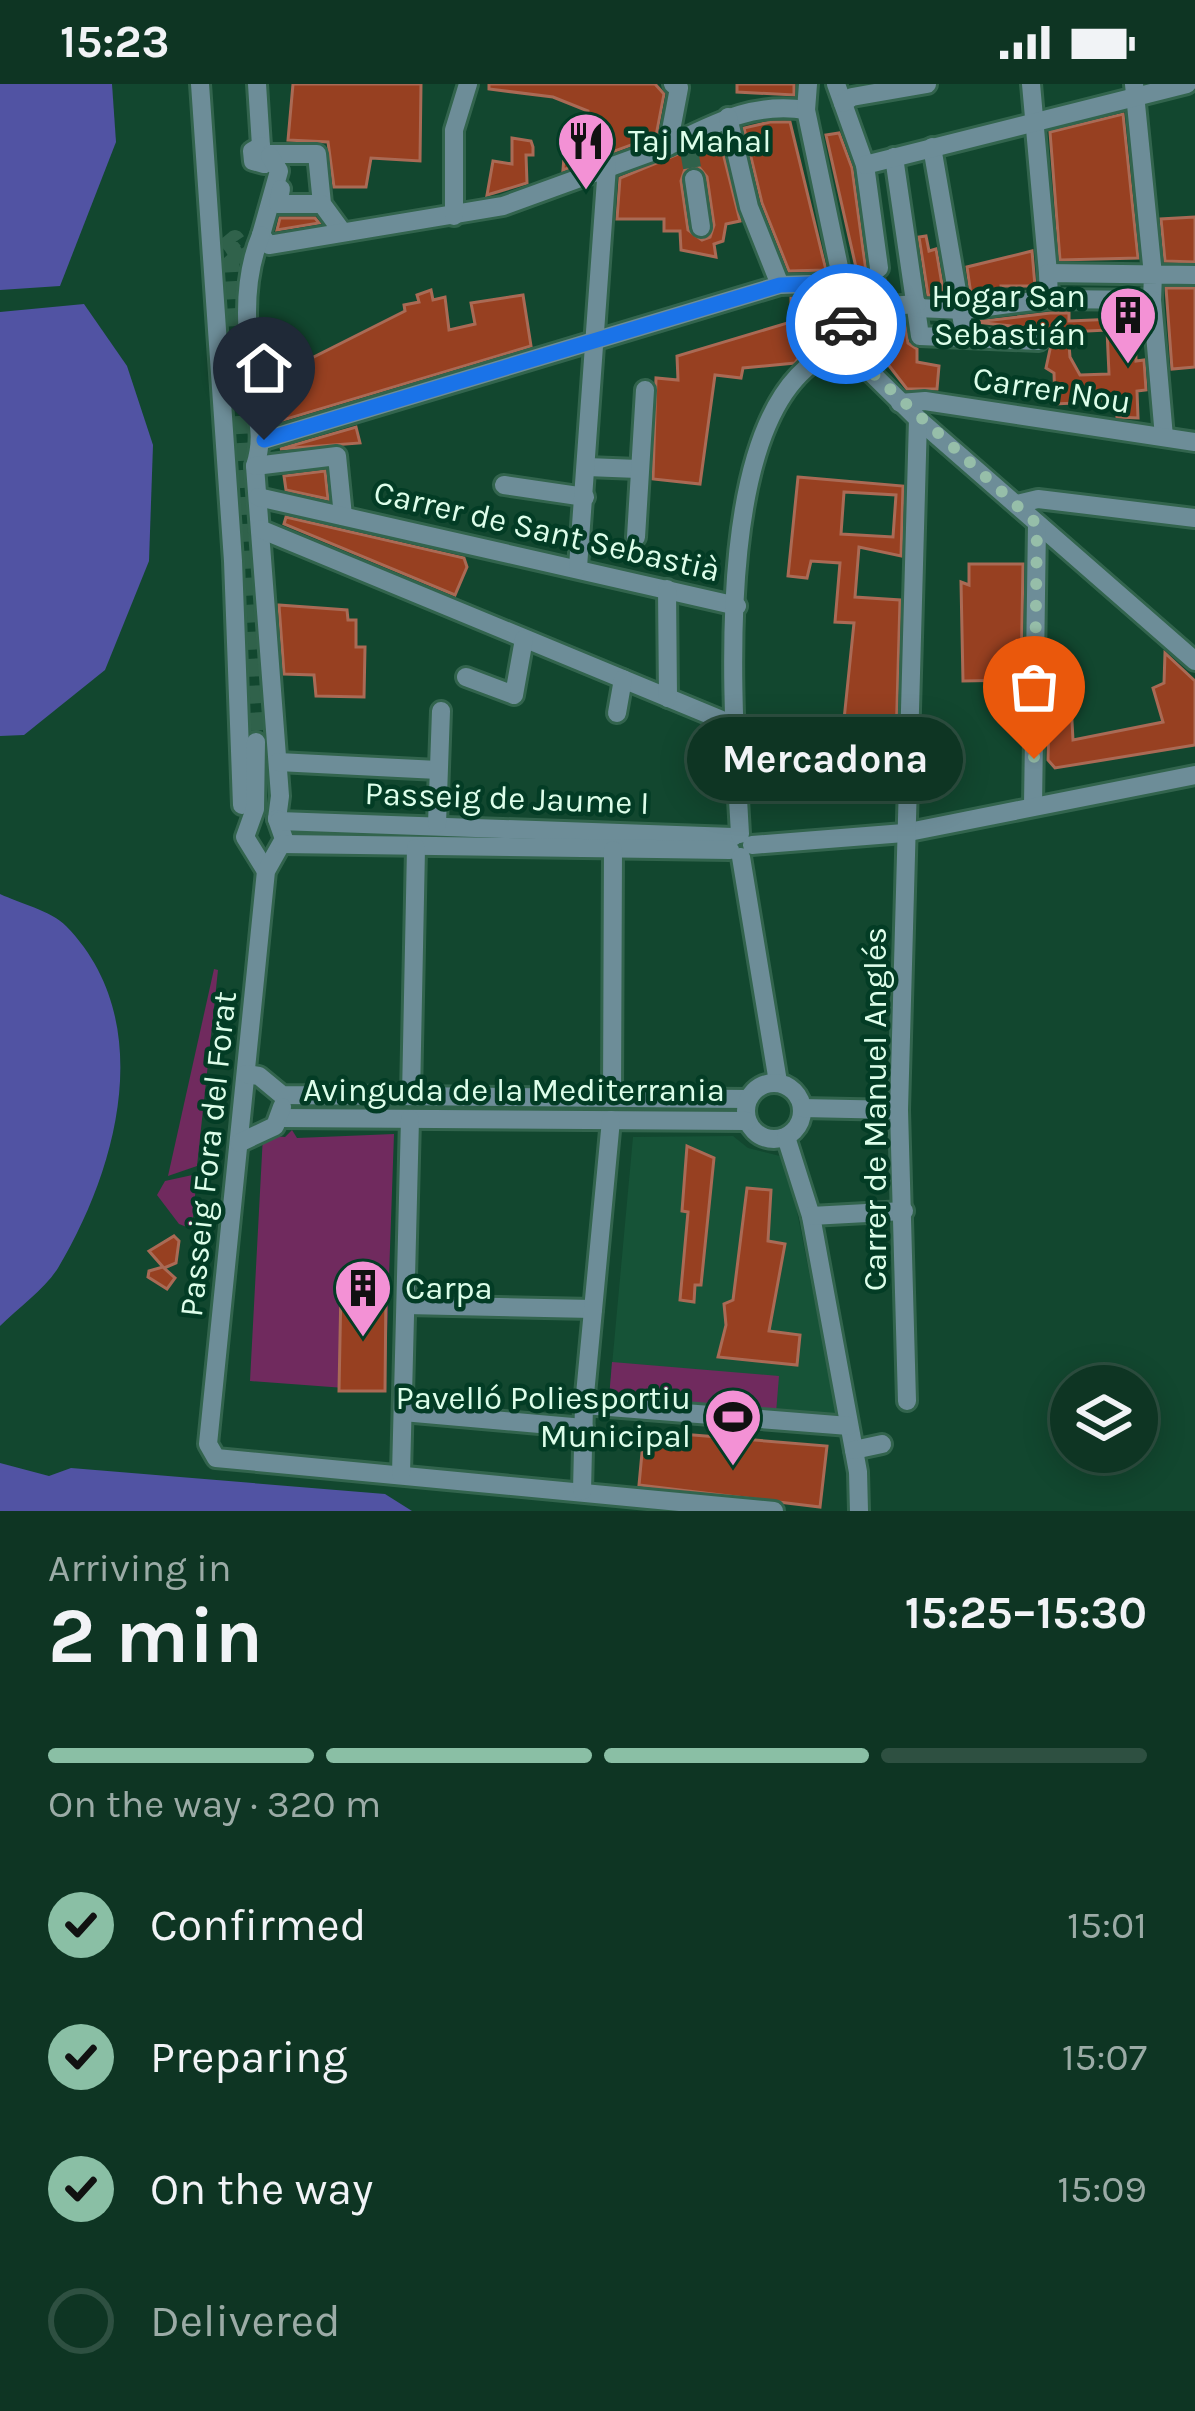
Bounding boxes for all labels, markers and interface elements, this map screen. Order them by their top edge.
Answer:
text: 15:23 [60,16,170,68]
restaurant icon: Taj Mahal [555,110,617,192]
place label: Taj Mahal [628,122,771,160]
courier [786,264,906,384]
place label: Hogar San Sebastián [931,277,1086,353]
building icon: Hogar San Sebastián [1097,284,1159,366]
icon: car [813,291,879,357]
pin [213,317,315,440]
icon: home [231,335,297,401]
street label: Carrer Nou [970,359,1134,421]
street label: Carrer de Sant Sebastià [370,473,724,589]
pin [983,636,1085,759]
icon: bag [1001,654,1067,720]
callout: Mercadona [686,717,962,801]
text: Mercadona [722,736,928,782]
street label: Passeig de Jaume I [364,774,650,822]
street label: Carrer de Manuel Anglés [856,927,894,1291]
street label: Passeig Fora del Forat [172,989,244,1319]
street label: Avinguda de la Mediterrania [303,1071,725,1109]
building icon: Carpa [332,1257,394,1339]
place label: Carpa [405,1269,493,1307]
map controls [1050,1365,1158,1473]
button: layers [1050,1365,1158,1473]
place label: Pavelló Poliesportiu Municipal [396,1379,691,1455]
sports icon: Pavelló Poliesportiu Municipal [702,1386,764,1468]
text: Arriving in [48,1545,231,1591]
text: 15:25–15:30 [905,1587,1147,1639]
text: 2 min [48,1590,263,1682]
text: On the way · 320 m [48,1781,381,1827]
icon: check [48,1892,114,1958]
text: Confirmed [150,1899,366,1951]
text: 15:01 [1067,1902,1147,1948]
icon: check [48,2024,114,2090]
text: Preparing [150,2031,348,2083]
text: 15:07 [1062,2034,1147,2080]
icon: check [48,2156,114,2222]
text: On the way [150,2163,373,2215]
text: 15:09 [1057,2166,1147,2212]
text: Delivered [150,2295,341,2347]

